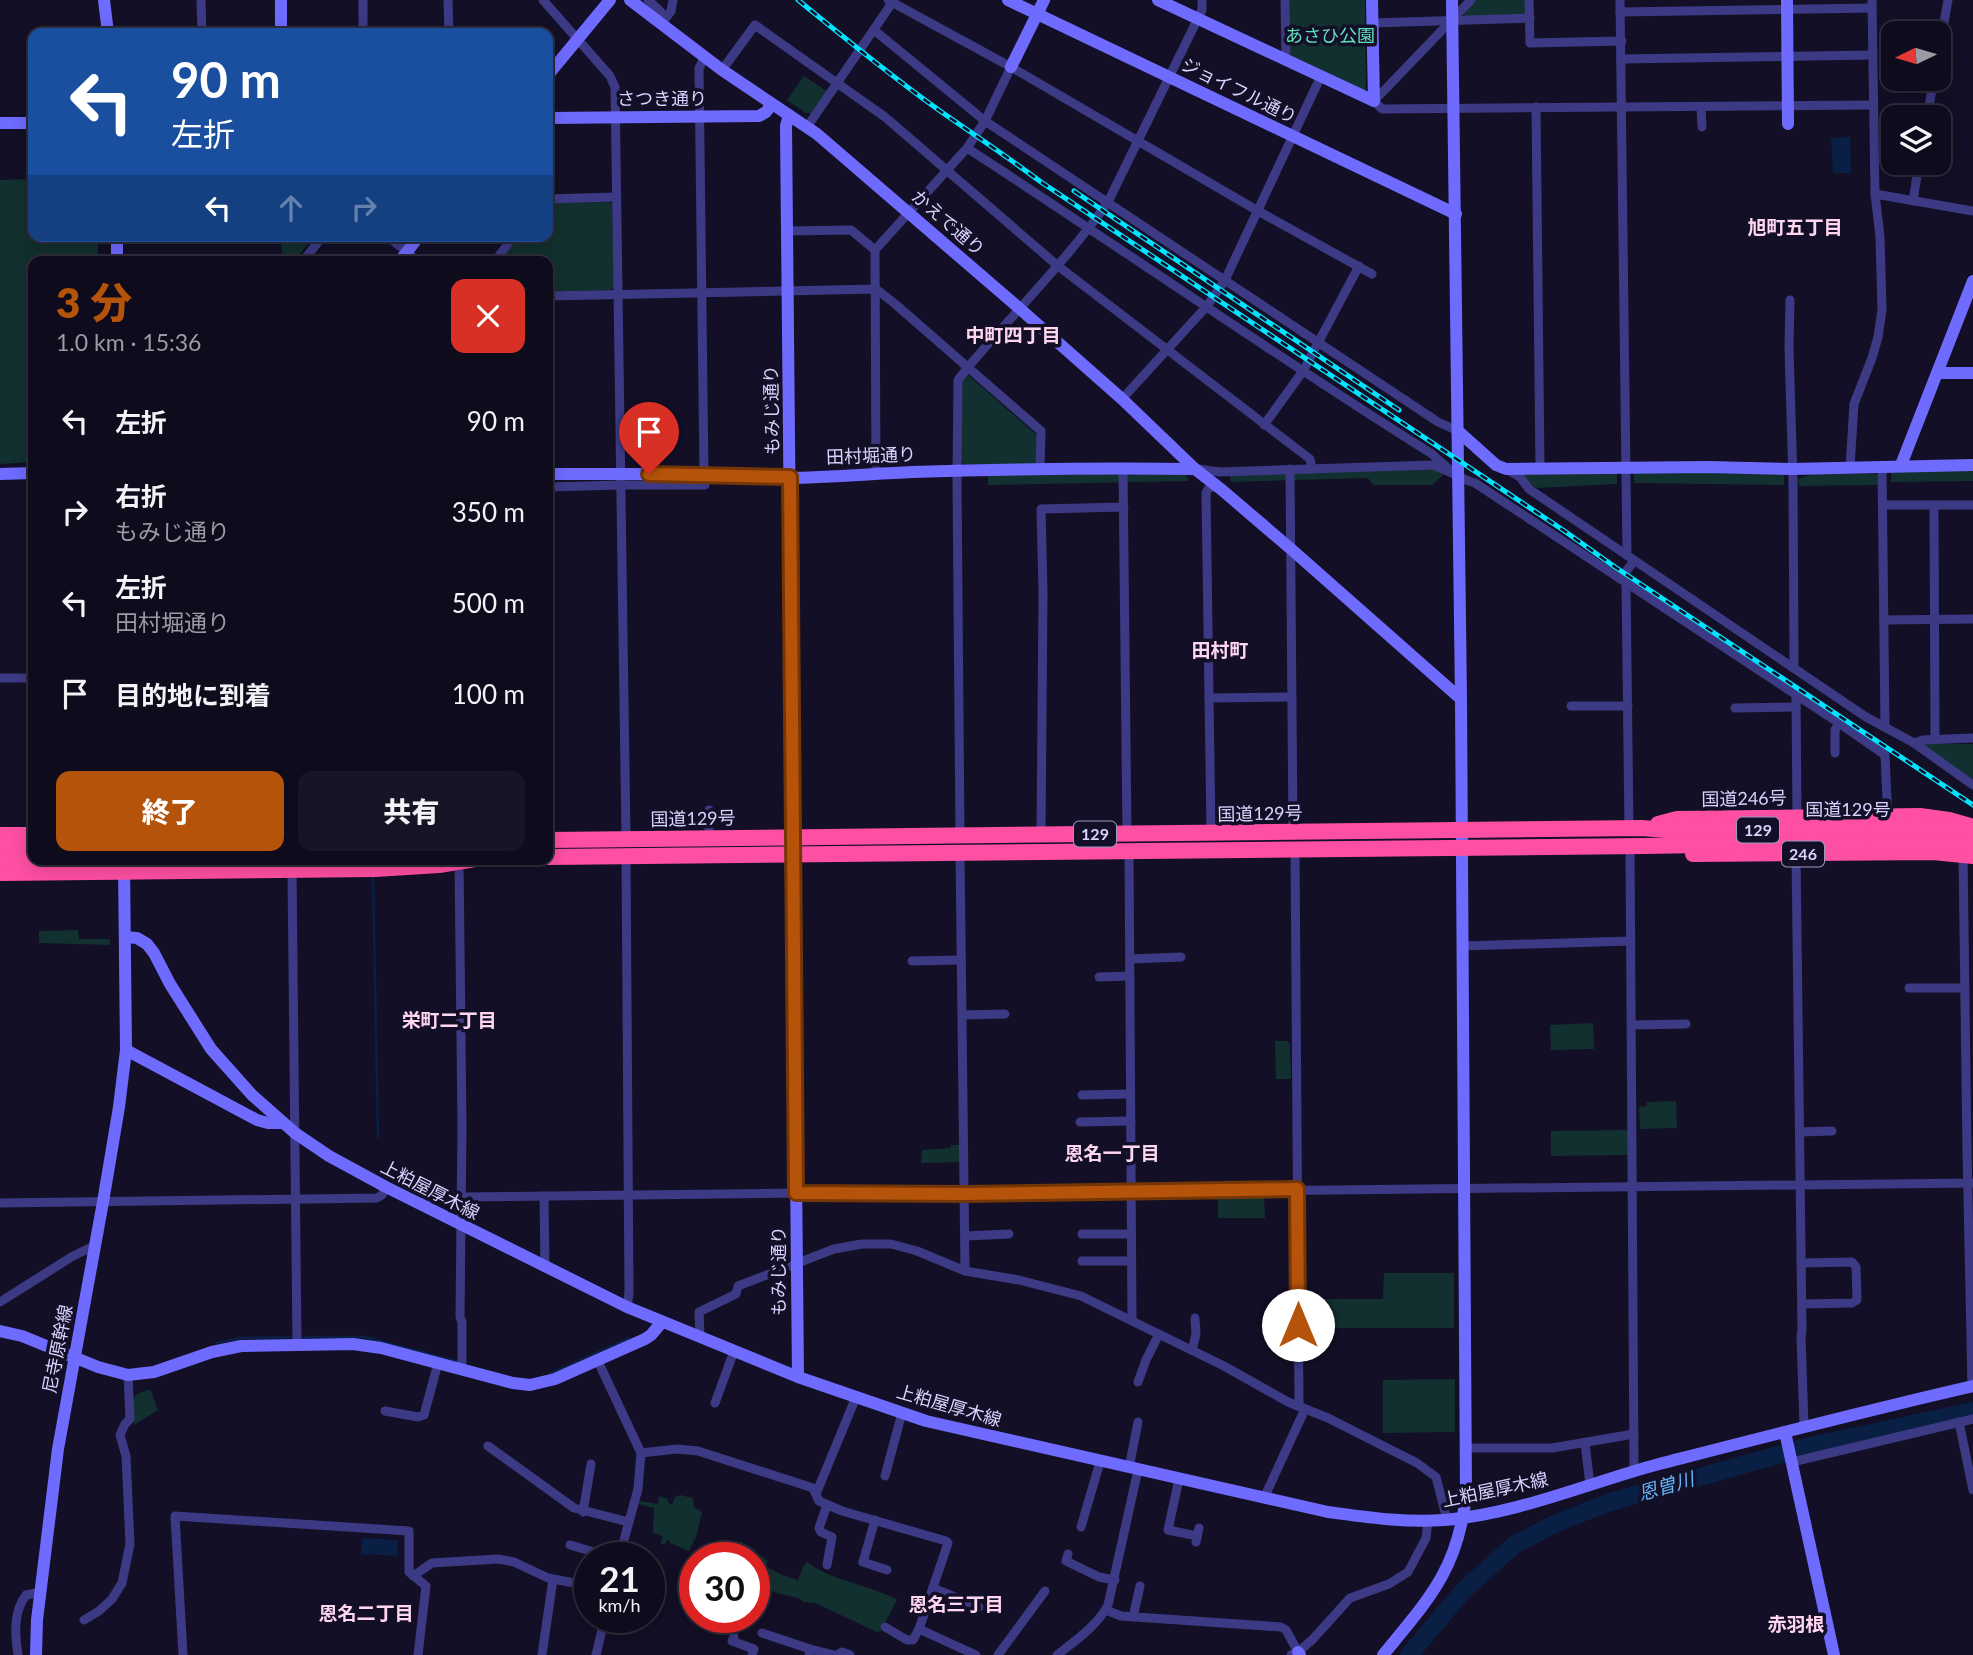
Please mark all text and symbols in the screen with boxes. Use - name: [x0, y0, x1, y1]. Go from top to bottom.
- north arrow: [1881, 21, 1951, 91]
- map controls: [1881, 21, 1951, 175]
- park label: あさひ公園: [1285, 24, 1375, 46]
- text: 90 m: [171, 50, 281, 108]
- street label: ジョイフル通り: [1178, 53, 1301, 128]
- icon: left: [56, 56, 147, 147]
- street label: さつき通り: [617, 87, 707, 109]
- button: layers: [1881, 105, 1951, 175]
- text: 左折: [171, 114, 235, 153]
- street label: かえで通り: [908, 185, 990, 260]
- icon: left: [199, 189, 237, 227]
- icon: ahead: [272, 189, 310, 227]
- icon: right: [345, 189, 383, 227]
- district label: 旭町五丁目: [1747, 215, 1843, 238]
- text: 3 分: [56, 277, 132, 327]
- button: close: [451, 279, 525, 353]
- district label: 中町四丁目: [965, 323, 1061, 346]
- text: 1.0 km · 15:36: [56, 328, 201, 356]
- street label: もみじ通り: [759, 365, 783, 455]
- icon: left: [56, 402, 94, 440]
- pin: [619, 402, 679, 474]
- text: 90 m: [467, 405, 525, 437]
- text: 左折: [115, 406, 167, 438]
- icon: arrive: [630, 413, 668, 451]
- street label: 田村堀通り: [826, 442, 916, 468]
- text: 右折: [115, 480, 167, 512]
- icon: right: [56, 493, 94, 531]
- text: 350 m: [452, 496, 525, 528]
- text: もみじ通り: [115, 517, 230, 545]
- text: 左折: [115, 571, 167, 603]
- icon: left: [56, 584, 94, 622]
- text: 500 m: [452, 587, 525, 619]
- text: 田村堀通り: [115, 608, 230, 636]
- district label: 田村町: [1191, 638, 1249, 661]
- icon: arrive: [56, 675, 94, 713]
- text: 100 m: [452, 678, 525, 710]
- text: 目的地に到着: [115, 679, 271, 711]
- button: 終了: [56, 771, 284, 851]
- button: 共有: [298, 771, 525, 851]
- street label: 国道246号: [1701, 786, 1787, 810]
- street label: 国道129号: [1805, 798, 1891, 820]
- street label: 国道129号: [1217, 801, 1303, 825]
- street label: 国道129号: [650, 806, 736, 830]
- road number: 129: [1737, 818, 1779, 842]
- road number: 129: [1074, 821, 1116, 846]
- road number: 246: [1782, 842, 1824, 866]
- district label: 栄町二丁目: [401, 1008, 497, 1031]
- district label: 恩名一丁目: [1064, 1141, 1160, 1164]
- street label: 上粕屋厚木線: [377, 1155, 484, 1223]
- street label: もみじ通り: [767, 1226, 789, 1316]
- position arrow: [1261, 1288, 1335, 1362]
- street label: 尼寺原幹線: [38, 1303, 76, 1395]
- street label: 上粕屋厚木線: [894, 1380, 1004, 1430]
- water label: 恩曽川: [1635, 1466, 1698, 1504]
- street label: 上粕屋厚木線: [1440, 1467, 1550, 1511]
- speed limit sign: 30: [679, 1542, 770, 1633]
- text: 21: [599, 1557, 640, 1599]
- district label: 恩名三丁目: [908, 1592, 1004, 1615]
- text: km/h: [598, 1594, 641, 1616]
- district label: 恩名二丁目: [318, 1601, 414, 1624]
- district label: 赤羽根: [1767, 1612, 1825, 1635]

